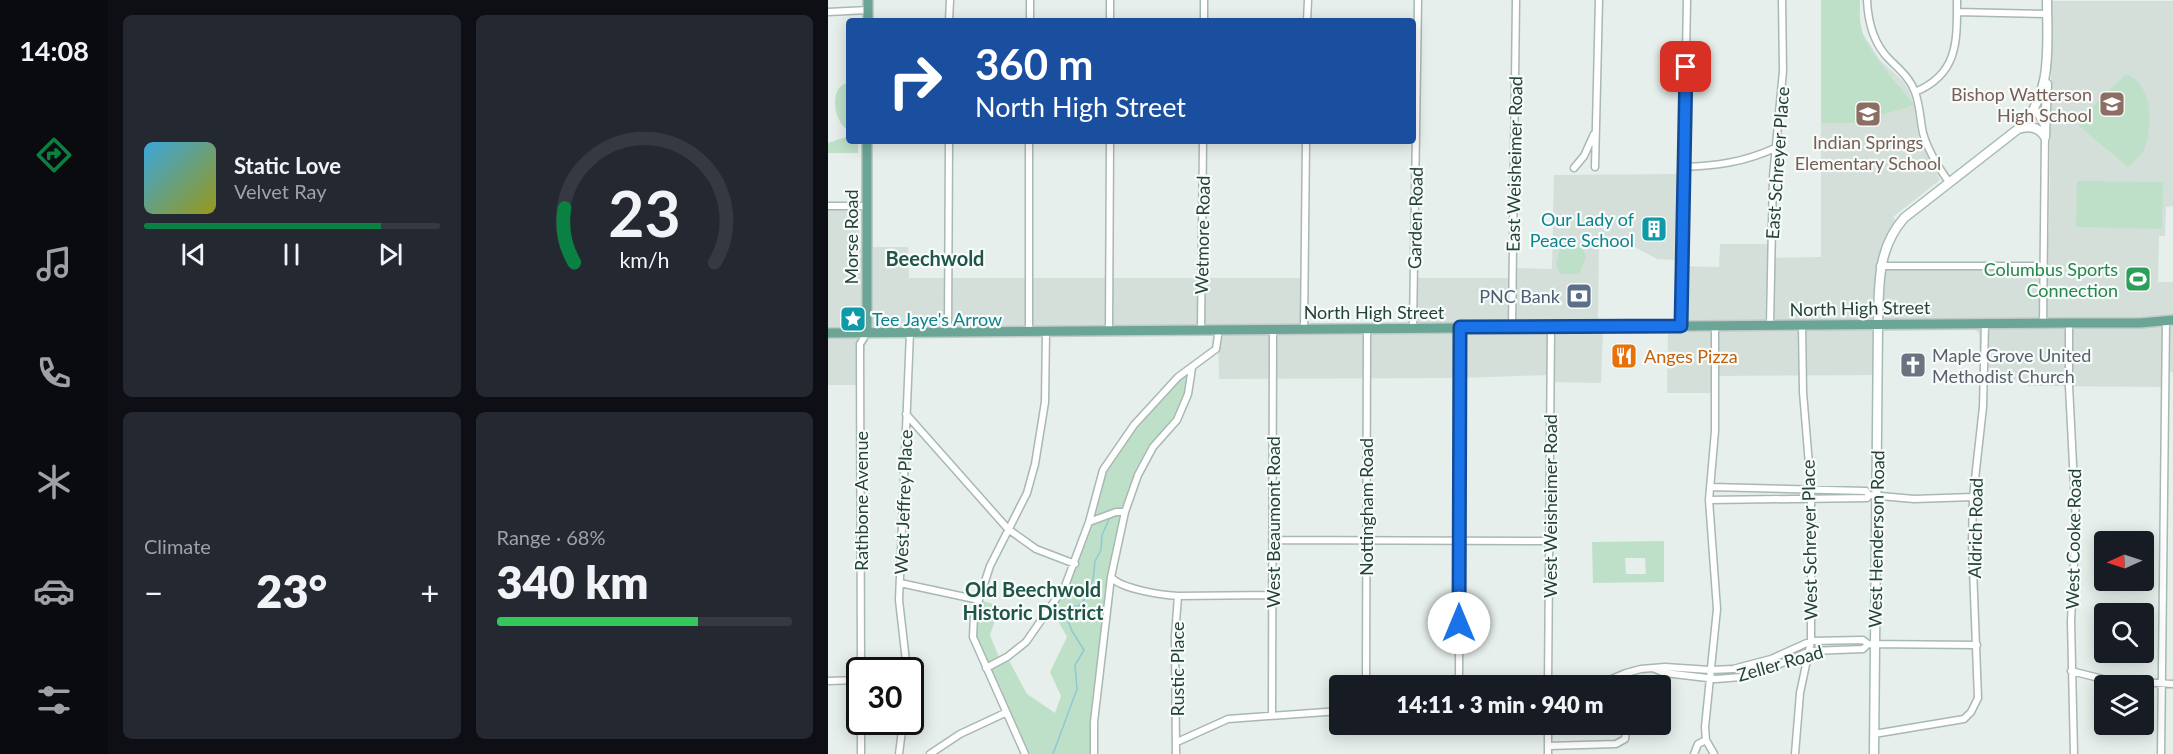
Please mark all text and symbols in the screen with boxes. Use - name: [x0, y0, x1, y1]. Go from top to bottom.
- text: 14:08: [19, 34, 89, 67]
- text: 360 m: [975, 39, 1093, 89]
- pin: [1660, 41, 1711, 92]
- icon: right: [876, 42, 954, 120]
- icon: arrive: [1669, 50, 1702, 83]
- street label: East Weisheimer Road: [1501, 76, 1527, 252]
- place label: Bishop Watterson High School: [1951, 83, 2092, 126]
- street label: East Schreyer Place: [1761, 86, 1793, 240]
- school or university icon: Bishop Watterson High School: [2097, 89, 2127, 119]
- text: North High Street: [975, 90, 1186, 123]
- school or university icon: Indian Springs Elementary School: [1853, 99, 1883, 129]
- place label: Indian Springs Elementary School: [1795, 131, 1941, 174]
- icon: directions: [33, 134, 75, 176]
- text: Static Love: [234, 152, 341, 179]
- street label: Garden Road: [1403, 167, 1427, 269]
- text: 23: [608, 175, 680, 250]
- street label: Wetmore Road: [1190, 175, 1214, 295]
- text: Velvet Ray: [234, 179, 327, 203]
- street label: Morse Road: [840, 190, 862, 284]
- place label: Our Lady of Peace School: [1530, 208, 1635, 251]
- building icon: Our Lady of Peace School: [1639, 214, 1669, 244]
- icon: previous: [177, 238, 210, 271]
- icon: pause: [275, 238, 308, 271]
- icon: next: [374, 238, 407, 271]
- icon: music: [33, 243, 75, 285]
- district label: Beechwold: [886, 246, 984, 270]
- text: km/h: [619, 248, 669, 274]
- place label: Columbus Sports Connection: [1984, 258, 2118, 301]
- sports icon: Columbus Sports Connection: [2123, 264, 2153, 294]
- bank icon: PNC Bank: [1564, 281, 1594, 311]
- place label: PNC Bank: [1479, 285, 1561, 307]
- street label: North High Street: [1789, 296, 1931, 320]
- street label: North High Street: [1304, 301, 1445, 323]
- place icon: Tee Jaye's Arrow: [838, 304, 868, 334]
- place label: Tee Jaye's Arrow: [872, 308, 1002, 330]
- restaurant icon: Anges Pizza: [1609, 341, 1639, 371]
- place label: Maple Grove United Methodist Church: [1932, 344, 2091, 387]
- place label: Anges Pizza: [1644, 345, 1738, 367]
- church icon: Maple Grove United Methodist Church: [1898, 350, 1928, 380]
- icon: phone: [33, 352, 75, 394]
- street label: West Weisheimer Road: [1539, 414, 1561, 598]
- street label: West Jeffrey Place: [889, 429, 917, 575]
- street label: Rathbone Avenue: [850, 431, 872, 571]
- street label: West Beaumont Road: [1262, 436, 1284, 608]
- street label: Nottingham Road: [1355, 438, 1377, 576]
- street label: West Henderson Road: [1863, 450, 1889, 628]
- street label: West Schreyer Place: [1797, 459, 1821, 621]
- icon: climate: [33, 461, 75, 503]
- street label: West Cooke Road: [2061, 468, 2085, 610]
- street label: Aldrich Road: [1963, 478, 1987, 578]
- text: Range · 68%: [497, 525, 605, 549]
- north arrow: [2094, 531, 2154, 591]
- map controls: [2094, 531, 2154, 735]
- text: Climate: [144, 534, 211, 558]
- text: 340 km: [497, 555, 649, 609]
- text: 23°: [256, 564, 327, 618]
- icon: car: [33, 570, 75, 612]
- text: −: [144, 572, 163, 612]
- text: +: [420, 572, 439, 612]
- district label: Old Beechwold Historic District: [963, 577, 1104, 624]
- position arrow: [1427, 591, 1491, 655]
- button: search: [2094, 603, 2154, 663]
- street label: Rustic Place: [1166, 622, 1188, 716]
- street label: Zeller Road: [1734, 640, 1826, 686]
- speed limit sign: 30: [846, 657, 924, 735]
- button: layers: [2094, 675, 2154, 735]
- icon: filters: [33, 679, 75, 721]
- text: 14:11 · 3 min · 940 m: [1397, 691, 1603, 718]

